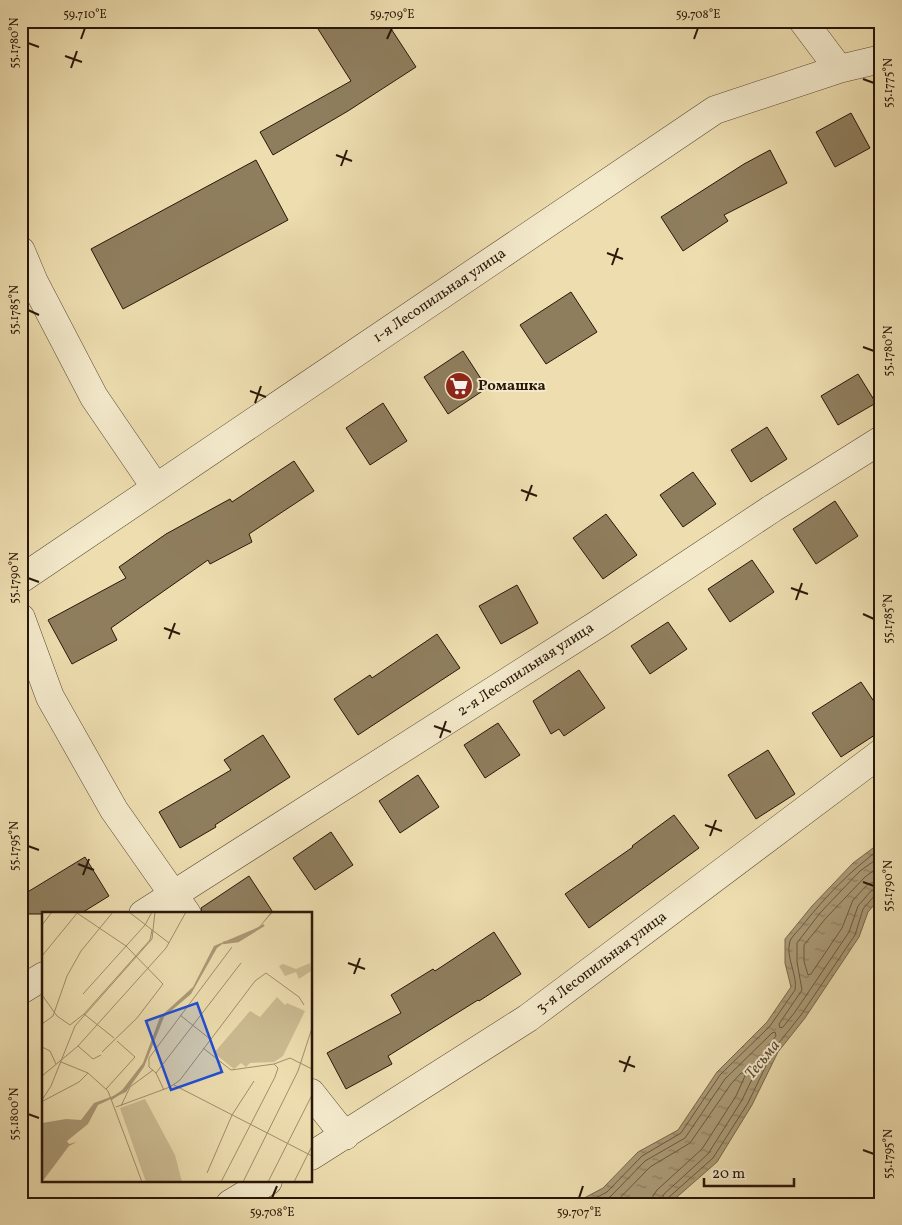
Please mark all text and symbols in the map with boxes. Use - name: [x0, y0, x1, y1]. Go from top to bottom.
- text: 59.710°E: [63, 7, 107, 23]
- text: 59.709°E: [370, 7, 414, 23]
- text: 59.708°E: [676, 7, 720, 23]
- text: 55.1780°N: [7, 17, 23, 68]
- text: 55.1775°N: [881, 58, 897, 108]
- street label: 1-я Лесопильная улица: [369, 244, 511, 348]
- text: 55.1785°N: [7, 285, 23, 335]
- text: 55.1780°N: [881, 325, 897, 376]
- supermarket icon: Ромашка: [444, 371, 474, 401]
- place label: Ромашка: [478, 376, 546, 397]
- text: 55.1790°N: [7, 552, 23, 604]
- text: 55.1785°N: [881, 594, 897, 644]
- street label: 2-я Лесопильная улица: [454, 618, 598, 722]
- text: 55.1795°N: [7, 821, 23, 871]
- text: 55.1790°N: [881, 860, 897, 912]
- street label: 3-я Лесопильная улица: [532, 907, 672, 1019]
- inset map: [42, 912, 312, 1182]
- water label: Тесьма: [740, 1035, 786, 1084]
- text: 55.1800°N: [7, 1087, 23, 1140]
- text: 55.1795°N: [881, 1129, 897, 1179]
- scale bar: [704, 1155, 794, 1187]
- text: 20 m: [712, 1164, 745, 1185]
- text: 59.708°E: [250, 1205, 294, 1221]
- text: 59.707°E: [557, 1205, 601, 1221]

